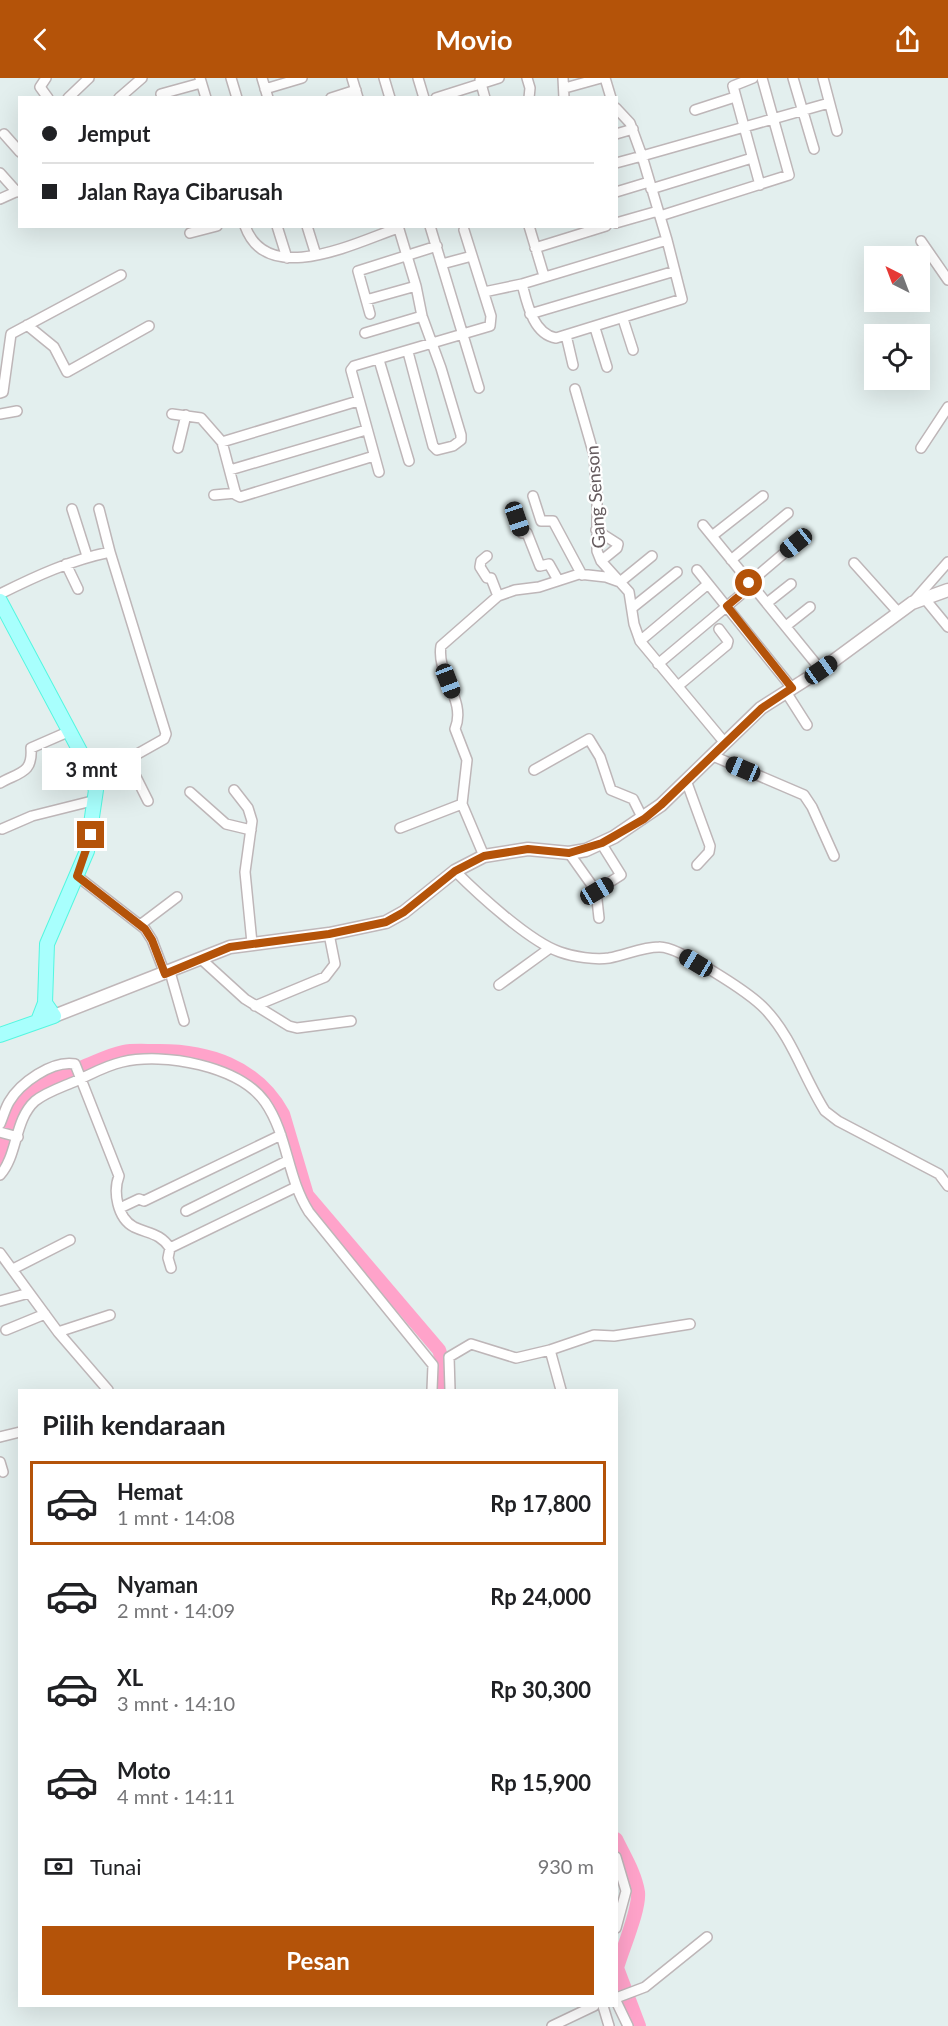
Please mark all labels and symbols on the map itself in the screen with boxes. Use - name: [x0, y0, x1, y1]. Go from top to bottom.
- north arrow: [864, 246, 930, 312]
- street label: Gang Senson: [580, 445, 610, 549]
- car: [503, 499, 531, 539]
- car: [776, 525, 816, 561]
- route start: [735, 569, 762, 596]
- car: [801, 652, 841, 688]
- car: [433, 661, 463, 701]
- callout: 3 mnt: [42, 748, 140, 790]
- car: [723, 754, 763, 784]
- route end: [77, 821, 104, 848]
- car: [577, 874, 617, 908]
- car: [676, 946, 716, 980]

